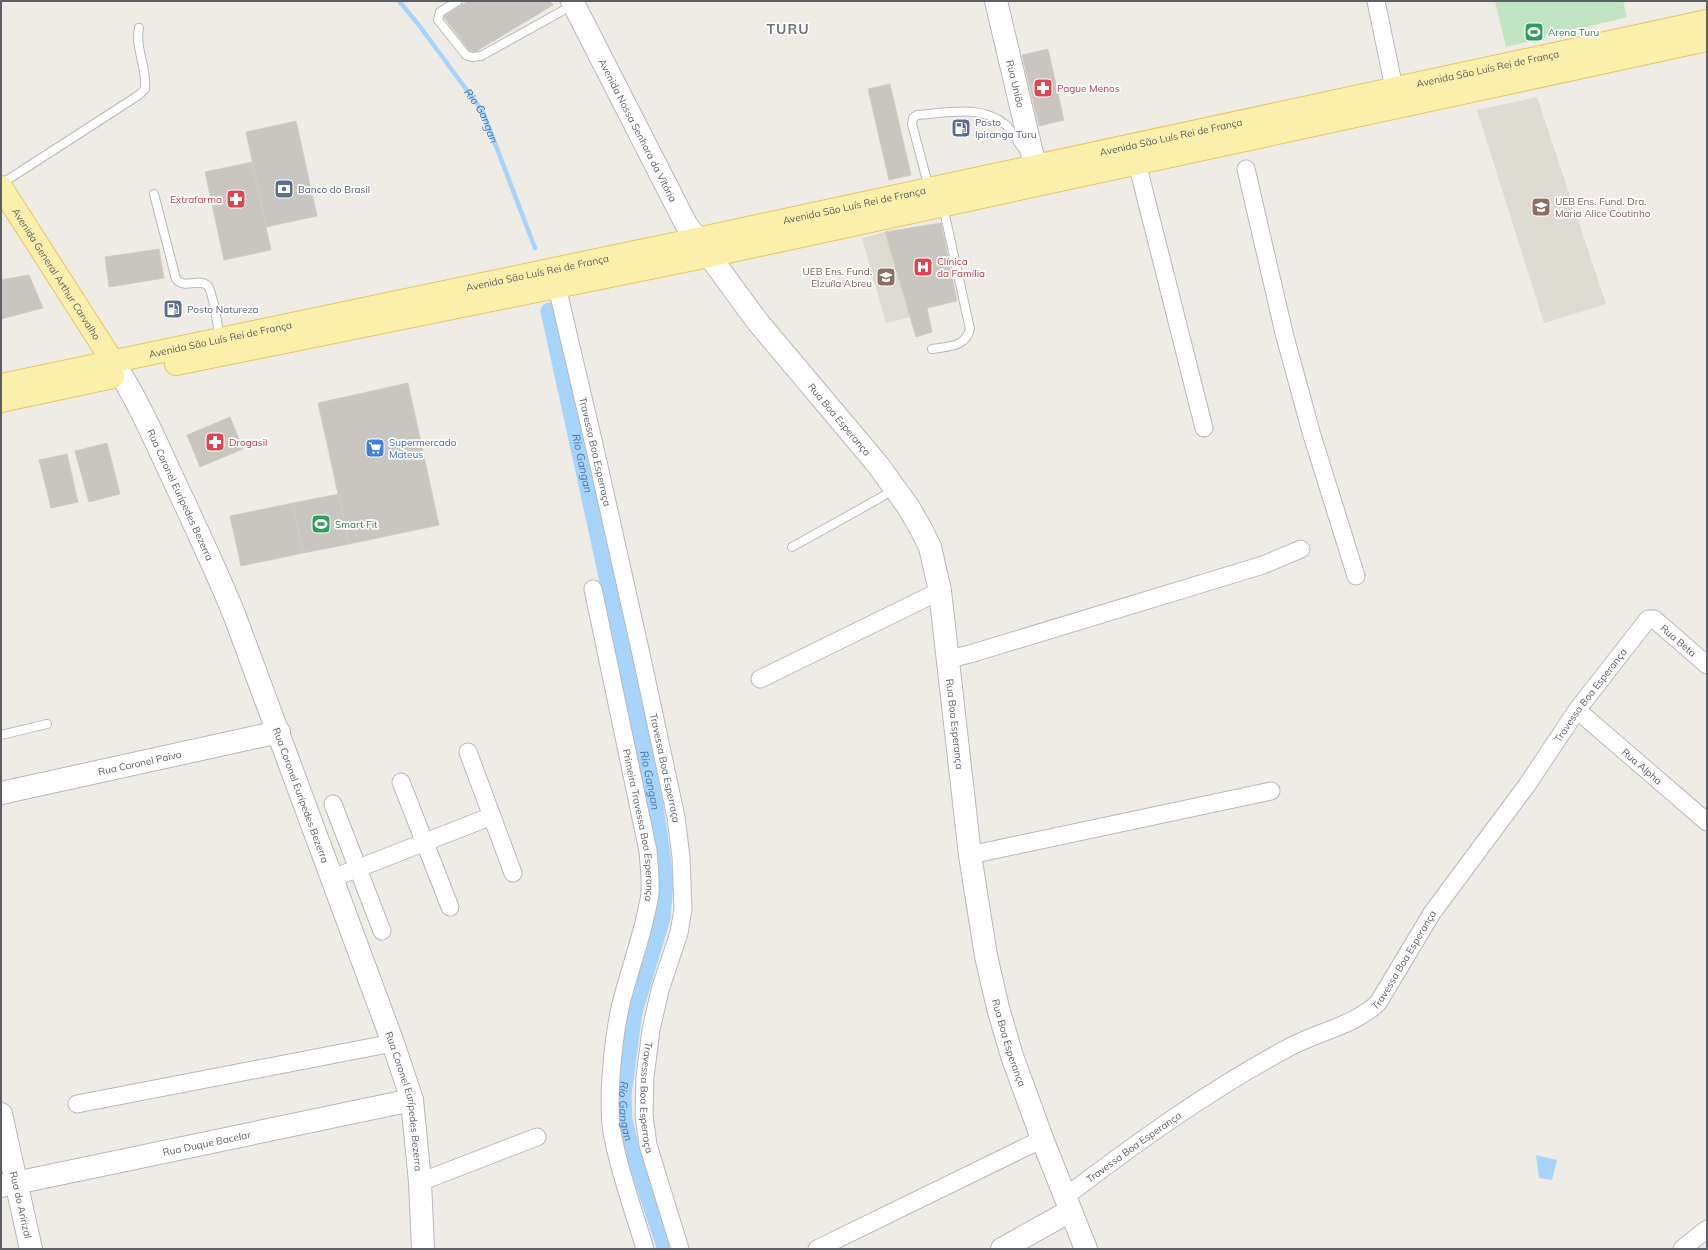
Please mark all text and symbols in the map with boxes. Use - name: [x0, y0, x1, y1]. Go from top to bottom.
- district label: TURU: [766, 20, 810, 38]
- sports icon: Arena Turu: [1523, 21, 1545, 43]
- place label: Arena Turu: [1548, 26, 1599, 39]
- street label: Avenida São Luís Rei de França: [1415, 47, 1560, 90]
- street label: Avenida Nossa Senhora da Vitória: [596, 56, 680, 204]
- street label: Rua União: [1004, 59, 1028, 109]
- pharmacy icon: Pague Menos: [1032, 77, 1054, 99]
- place label: Pague Menos: [1057, 82, 1120, 95]
- water label: Rio Gangan: [461, 86, 501, 145]
- street label: Avenida São Luís Rei de França: [1098, 115, 1244, 158]
- place label: Posto Ipiranga Turu: [975, 116, 1037, 141]
- fuel station icon: Posto Ipiranga Turu: [950, 117, 972, 139]
- bank icon: Banco do Brasil: [273, 178, 295, 200]
- place label: Banco do Brasil: [298, 183, 370, 196]
- street label: Avenida São Luís Rei de França: [782, 183, 927, 227]
- pharmacy icon: Extrafarma: [225, 188, 247, 210]
- place label: Extrafarma: [170, 193, 222, 206]
- place label: UEB Ens. Fund. Dra. Maria Alice Coutinho: [1555, 195, 1651, 220]
- school or university icon: UEB Ens. Fund. Dra. Maria Alice Coutinho: [1530, 196, 1552, 218]
- street label: Avenida General Arthur Carvalho: [10, 205, 104, 342]
- street label: Avenida São Luís Rei de França: [465, 251, 610, 294]
- place label: Clínica da Família: [937, 255, 985, 280]
- hospital icon: Clínica da Família: [912, 256, 934, 278]
- place label: UEB Ens. Fund. Elzuíla Abreu: [802, 265, 872, 290]
- school or university icon: UEB Ens. Fund. Elzuíla Abreu: [875, 266, 897, 288]
- fuel station icon: Posto Natureza: [162, 298, 184, 320]
- place label: Posto Natureza: [187, 303, 259, 316]
- street label: Avenida São Luís Rei de França: [148, 318, 293, 360]
- street label: Rua Boa Esperança: [805, 380, 874, 458]
- street label: Travessa Boa Esperraça: [577, 396, 614, 507]
- street label: Rua Coronel Eurípedes Bezerra: [144, 427, 217, 562]
- pharmacy icon: Drogasil: [204, 431, 226, 453]
- water label: Rio Gangan: [569, 432, 596, 494]
- place label: Drogasil: [229, 436, 268, 449]
- place label: Supermercado Mateus: [389, 436, 457, 461]
- supermarket icon: Supermercado Mateus: [364, 437, 386, 459]
- sports icon: Smart Fit: [310, 513, 332, 535]
- place label: Smart Fit: [335, 518, 378, 531]
- street label: Rua Beta: [1658, 621, 1699, 659]
- street label: Travessa Boa Esperança: [1551, 645, 1629, 744]
- street label: Rua Boa Esperança: [944, 678, 967, 770]
- street label: Travessa Boa Esperraça: [647, 712, 683, 823]
- street label: Rua Coronel Eurípedes Bezerra: [270, 726, 332, 865]
- street label: Rua Alpha: [1619, 745, 1665, 787]
- street label: Rua Coronel Paiva: [97, 747, 183, 778]
- street label: Primeira Travessa Boa Esperança: [620, 748, 657, 903]
- water label: Rio Gangan: [637, 749, 662, 811]
- street label: Travessa Boa Esperança: [1369, 908, 1439, 1012]
- street label: Rua Boa Esperança: [990, 998, 1029, 1088]
- street label: Rua Coronel Eurípedes Bezerra: [383, 1029, 425, 1172]
- street label: Travessa Boa Esperraça: [637, 1041, 657, 1155]
- water label: Rio Gangan: [616, 1080, 636, 1143]
- street label: Travessa Boa Esperança: [1084, 1108, 1184, 1185]
- street label: Rua Duque Bacelar: [161, 1127, 252, 1159]
- street label: Rua do Aririzal: [7, 1170, 35, 1240]

